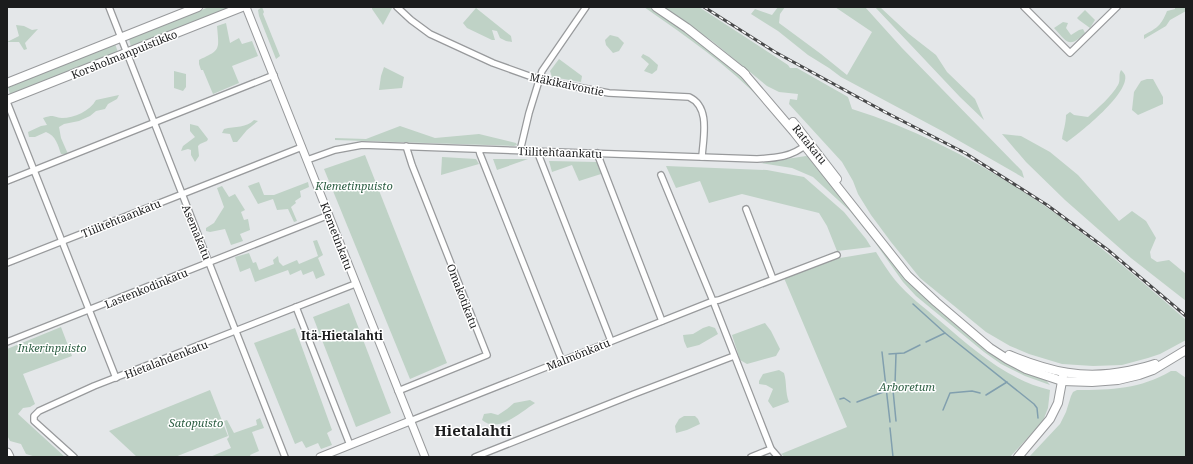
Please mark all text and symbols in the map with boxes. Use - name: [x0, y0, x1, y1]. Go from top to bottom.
- street label: Korsholmanpuistikko: [69, 26, 179, 82]
- street label: Mäkikaivontie: [528, 69, 606, 99]
- street label: Ratakatu: [789, 121, 831, 167]
- street label: Tiilitehtaankatu: [518, 143, 602, 161]
- park label: Klemetinpuisto: [314, 178, 393, 193]
- street label: Tiilitehtaankatu: [79, 195, 163, 241]
- street label: Klemetinkatu: [317, 200, 357, 272]
- street label: Asemakatu: [179, 202, 215, 262]
- street label: Omakotikatu: [444, 261, 482, 331]
- street label: Lastenkodinkatu: [102, 265, 190, 311]
- district label: Itä-Hietalahti: [301, 327, 384, 344]
- street label: Malmönkatu: [544, 334, 612, 374]
- street label: Hietalahdenkatu: [122, 336, 210, 382]
- park label: Inkerinpuisto: [17, 340, 86, 355]
- park label: Arboretum: [878, 379, 935, 394]
- park label: Satopuisto: [169, 415, 223, 430]
- district label: Hietalahti: [435, 420, 512, 440]

